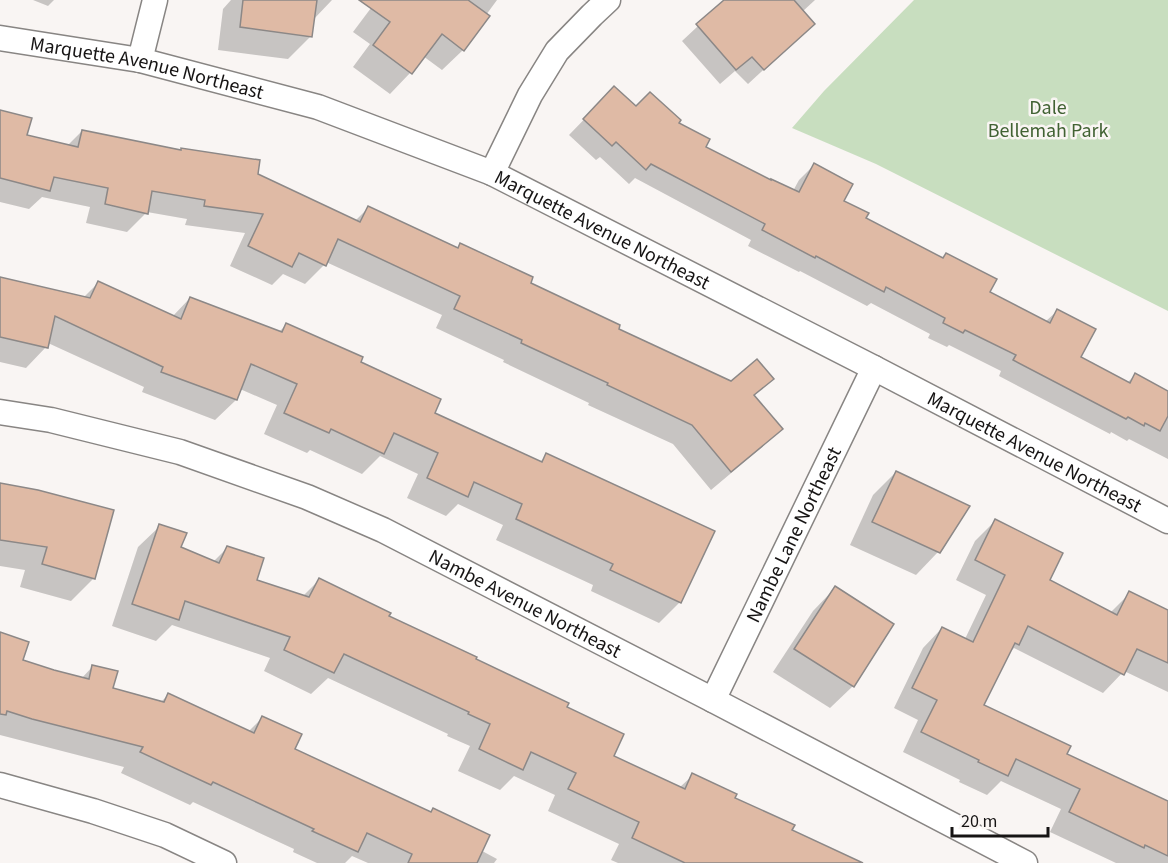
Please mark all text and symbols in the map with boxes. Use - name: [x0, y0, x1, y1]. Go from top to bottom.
- street label: Marquette Avenue Northeast: [28, 30, 267, 107]
- park label: Dale Bellemah Park: [988, 94, 1108, 145]
- street label: Marquette Avenue Northeast: [489, 164, 715, 297]
- street label: Marquette Avenue Northeast: [922, 385, 1147, 520]
- street label: Nambe Lane Northeast: [740, 442, 849, 627]
- street label: Nambe Avenue Northeast: [423, 543, 626, 665]
- scale bar: [952, 800, 1048, 838]
- text: 20 m: [961, 809, 997, 834]

